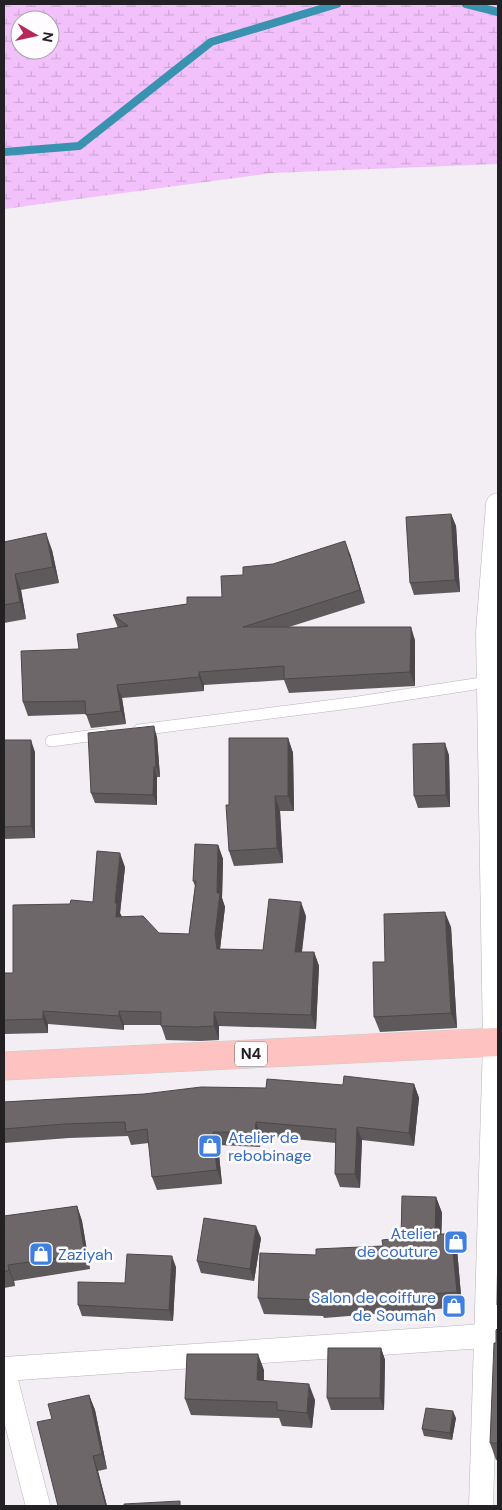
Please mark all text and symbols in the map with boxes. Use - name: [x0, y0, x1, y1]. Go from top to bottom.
- north arrow: [10, 10, 60, 60]
- text: N: [38, 31, 58, 43]
- road number: N4: [235, 1042, 267, 1066]
- place label: Atelier de rebobinage: [228, 1127, 312, 1166]
- shop icon: Atelier de rebobinage: [197, 1133, 223, 1159]
- place label: Atelier de couture: [357, 1223, 438, 1262]
- shop icon: Atelier de couture: [443, 1229, 469, 1255]
- shop icon: Zaziyah: [28, 1241, 54, 1267]
- place label: Zaziyah: [58, 1244, 113, 1265]
- place label: Salon de coiffure de Soumah: [311, 1287, 436, 1326]
- shop icon: Salon de coiffure de Soumah: [441, 1293, 467, 1319]

